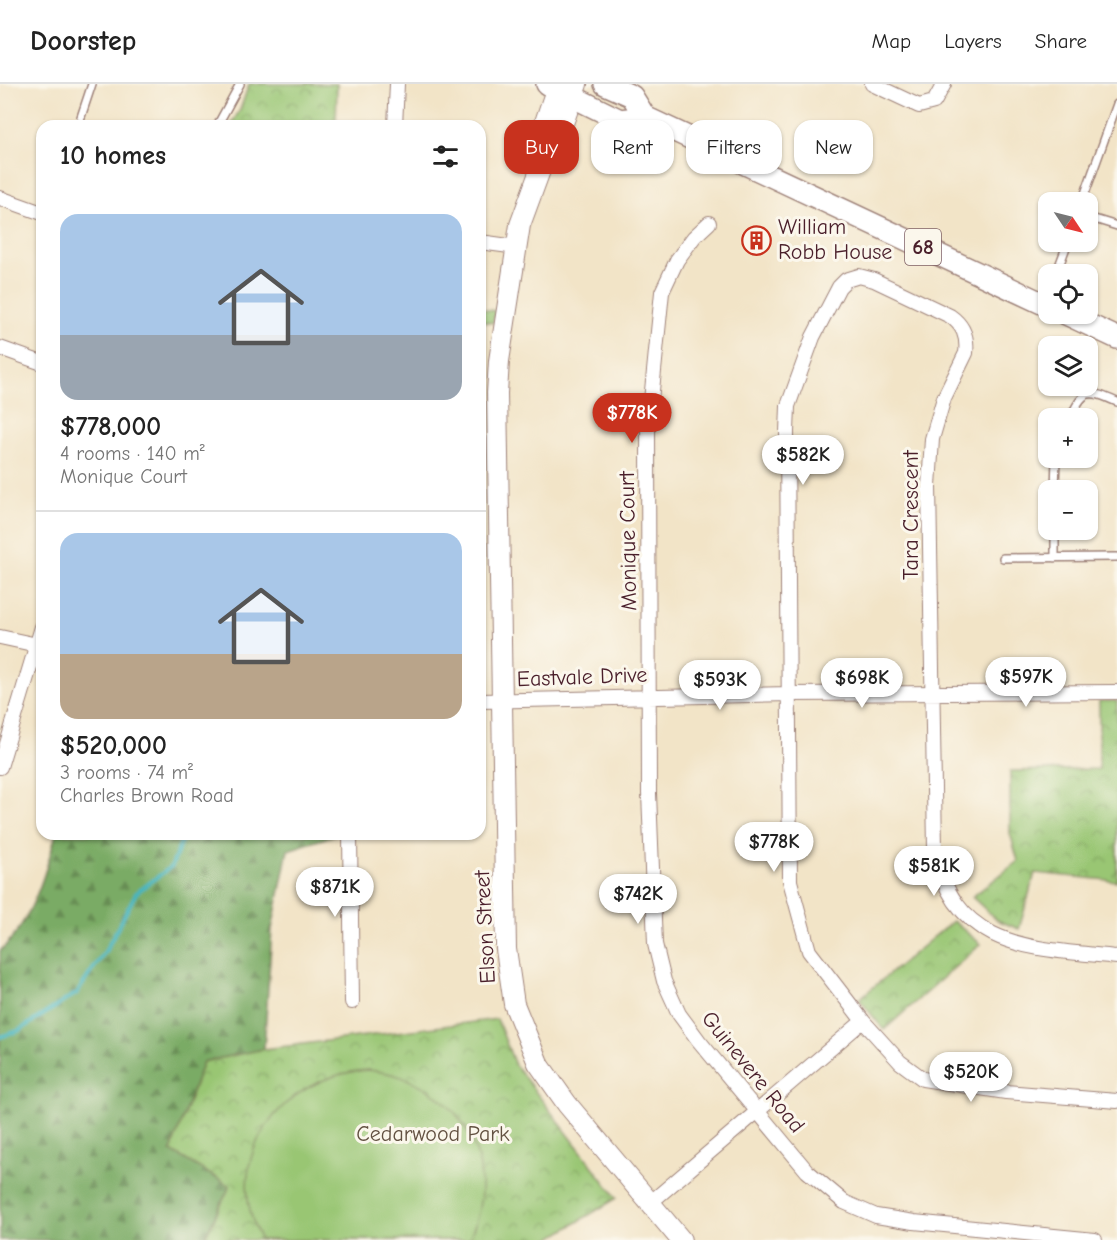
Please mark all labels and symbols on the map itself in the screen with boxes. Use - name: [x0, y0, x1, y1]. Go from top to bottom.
- north arrow: [1038, 192, 1098, 252]
- place label: William Robb House: [778, 214, 892, 265]
- building icon: William Robb House: [741, 224, 773, 256]
- road number: 68: [905, 229, 941, 265]
- pin: $778K: [590, 393, 674, 444]
- pin: $582K: [761, 435, 845, 486]
- street label: Tara Crescent: [898, 449, 924, 580]
- street label: Monique Court: [614, 470, 642, 611]
- pin: $597K: [984, 657, 1068, 708]
- pin: $698K: [820, 658, 904, 709]
- pin: $593K: [678, 660, 762, 711]
- street label: Eastvale Drive: [516, 662, 648, 692]
- pin: $778K: [732, 822, 816, 873]
- pin: $581K: [892, 846, 976, 897]
- pin: $871K: [293, 867, 377, 918]
- street label: Elson Street: [469, 869, 501, 984]
- pin: $742K: [596, 874, 680, 925]
- street label: Guinevere Road: [696, 1006, 810, 1138]
- pin: $520K: [929, 1052, 1013, 1103]
- park label: Cedarwood Park: [356, 1121, 510, 1147]

